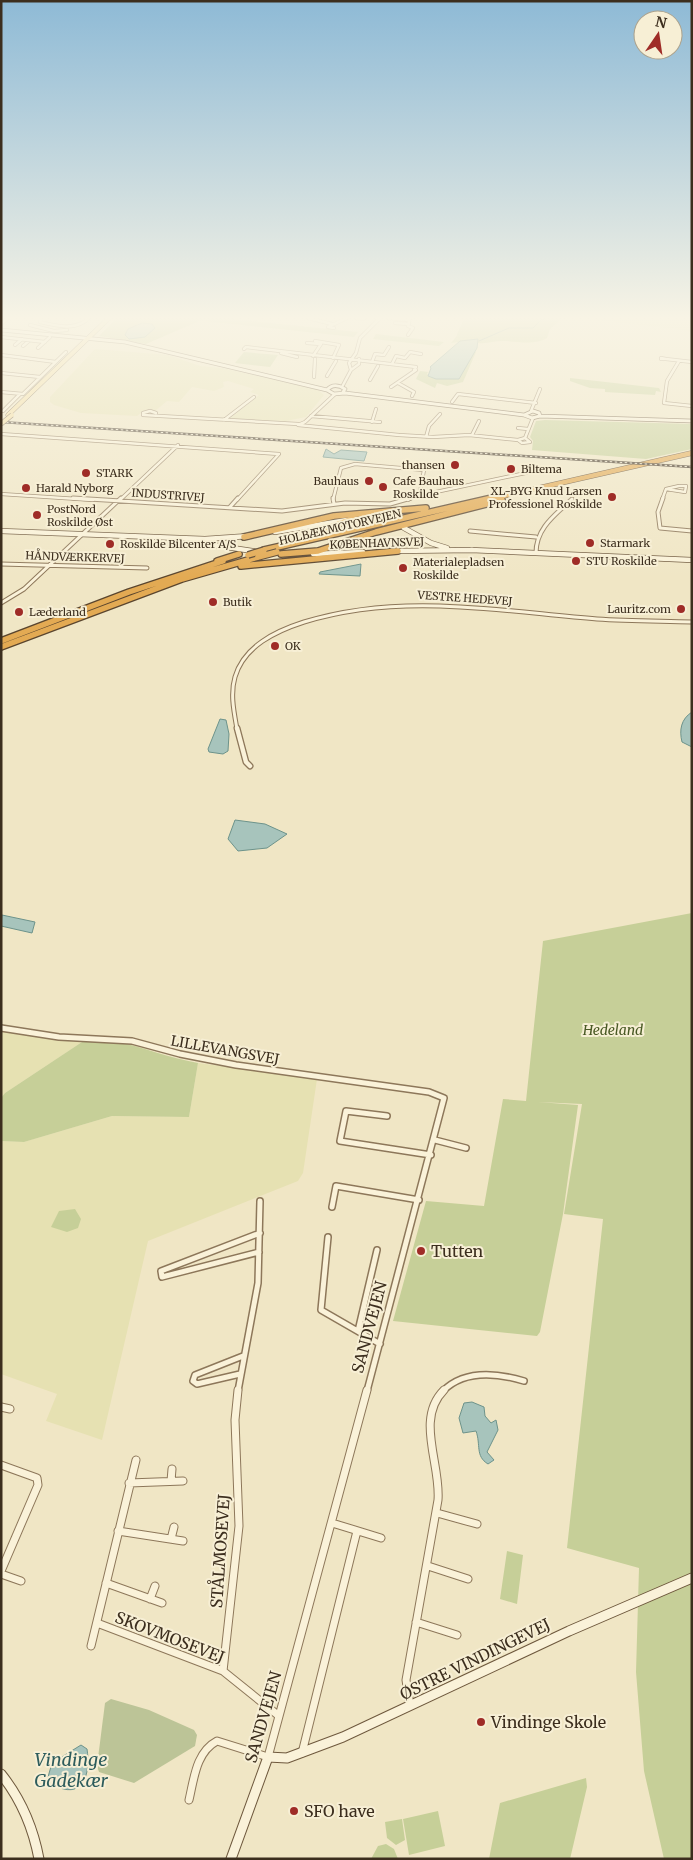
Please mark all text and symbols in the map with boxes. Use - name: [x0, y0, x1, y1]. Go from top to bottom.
- north arrow: [633, 10, 683, 60]
- text: N: [654, 12, 668, 32]
- place label: thansen: [402, 458, 446, 472]
- marker: thansen: [449, 459, 461, 471]
- place label: Biltema: [521, 462, 562, 476]
- marker: Biltema: [505, 463, 517, 475]
- place label: STARK: [96, 466, 133, 480]
- marker: STARK: [80, 467, 92, 479]
- place label: Bauhaus: [314, 474, 359, 488]
- place label: Cafe Bauhaus Roskilde: [393, 474, 464, 501]
- marker: Bauhaus: [363, 475, 375, 487]
- place label: Harald Nyborg: [36, 481, 114, 495]
- marker: Cafe Bauhaus Roskilde: [377, 481, 389, 493]
- marker: Harald Nyborg: [20, 482, 32, 494]
- place label: XL-BYG Knud Larsen Professionel Roskilde: [489, 484, 603, 511]
- street label: INDUSTRIVEJ: [131, 485, 205, 505]
- marker: XL-BYG Knud Larsen Professionel Roskilde: [606, 491, 618, 503]
- place label: PostNord Roskilde Øst: [47, 502, 114, 529]
- street label: HOLBÆKMOTORVEJEN: [278, 506, 403, 548]
- marker: PostNord Roskilde Øst: [31, 509, 43, 521]
- street label: KØBENHAVNSVEJ: [329, 534, 425, 552]
- place label: Starmark: [600, 536, 650, 550]
- place label: Roskilde Bilcenter A/S: [120, 537, 237, 551]
- marker: Starmark: [584, 537, 596, 549]
- marker: Roskilde Bilcenter A/S: [104, 538, 116, 550]
- street label: HÅNDVÆRKERVEJ: [25, 548, 125, 566]
- place label: STU Roskilde: [586, 554, 657, 568]
- place label: Materialepladsen Roskilde: [413, 555, 505, 582]
- marker: STU Roskilde: [570, 555, 582, 567]
- marker: Materialepladsen Roskilde: [397, 562, 409, 574]
- street label: VESTRE HEDEVEJ: [416, 588, 513, 608]
- place label: Butik: [223, 595, 252, 609]
- marker: Butik: [207, 596, 219, 608]
- place label: Lauritz.com: [607, 602, 671, 616]
- marker: Lauritz.com: [675, 603, 687, 615]
- place label: Læderland: [29, 605, 86, 619]
- marker: Læderland: [13, 606, 25, 618]
- place label: OK: [285, 639, 301, 653]
- marker: OK: [269, 640, 281, 652]
- park label: Hedeland: [582, 1021, 643, 1039]
- street label: LILLEVANGSVEJ: [169, 1032, 281, 1068]
- place label: Tutten: [431, 1241, 484, 1261]
- marker: Tutten: [415, 1245, 427, 1257]
- street label: SANDVEJEN: [347, 1278, 391, 1375]
- street label: STÅLMOSEVEJ: [205, 1493, 234, 1609]
- street label: SKOVMOSEVEJ: [112, 1607, 228, 1667]
- street label: ØSTRE VINDINGEVEJ: [397, 1614, 553, 1704]
- street label: SANDVEJEN: [240, 1668, 286, 1765]
- place label: Vindinge Skole: [490, 1712, 606, 1732]
- marker: Vindinge Skole: [475, 1716, 487, 1728]
- water label: Vindinge Gadekær: [34, 1748, 108, 1792]
- place label: SFO have: [304, 1801, 375, 1821]
- marker: SFO have: [288, 1805, 300, 1817]

